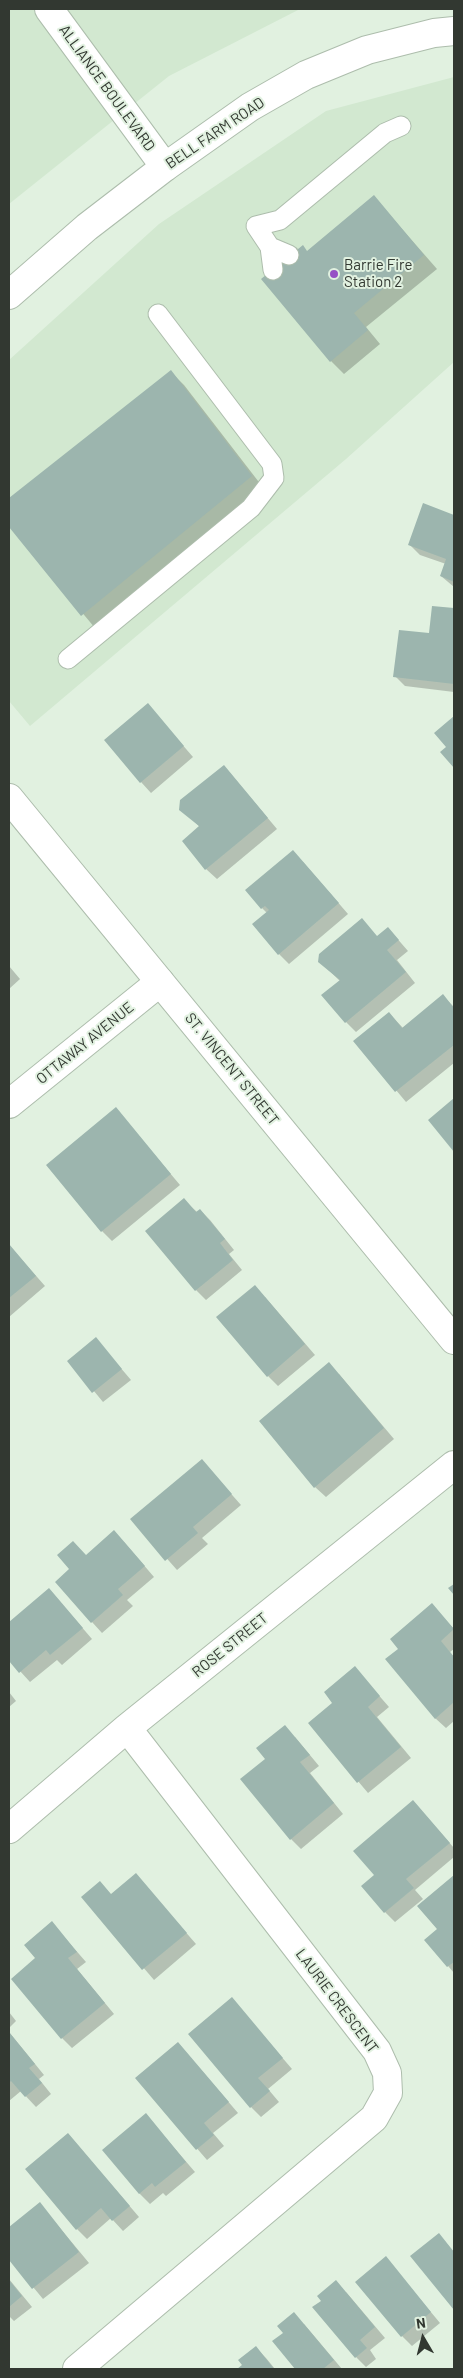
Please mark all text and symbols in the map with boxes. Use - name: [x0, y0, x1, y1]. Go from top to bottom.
- street label: ALLIANCE BOULEVARD: [55, 21, 159, 155]
- street label: BELL FARM ROAD: [162, 93, 268, 173]
- place label: Barrie Fire Station 2: [344, 256, 412, 291]
- marker: Barrie Fire Station 2: [328, 268, 340, 280]
- street label: OTTAWAY AVENUE: [33, 998, 137, 1088]
- street label: ST. VINCENT STREET: [181, 1009, 283, 1129]
- street label: ROSE STREET: [189, 1609, 271, 1681]
- street label: LAURIE CRESCENT: [292, 1945, 382, 2057]
- north arrow: [398, 2313, 448, 2363]
- text: N: [415, 2314, 427, 2332]

